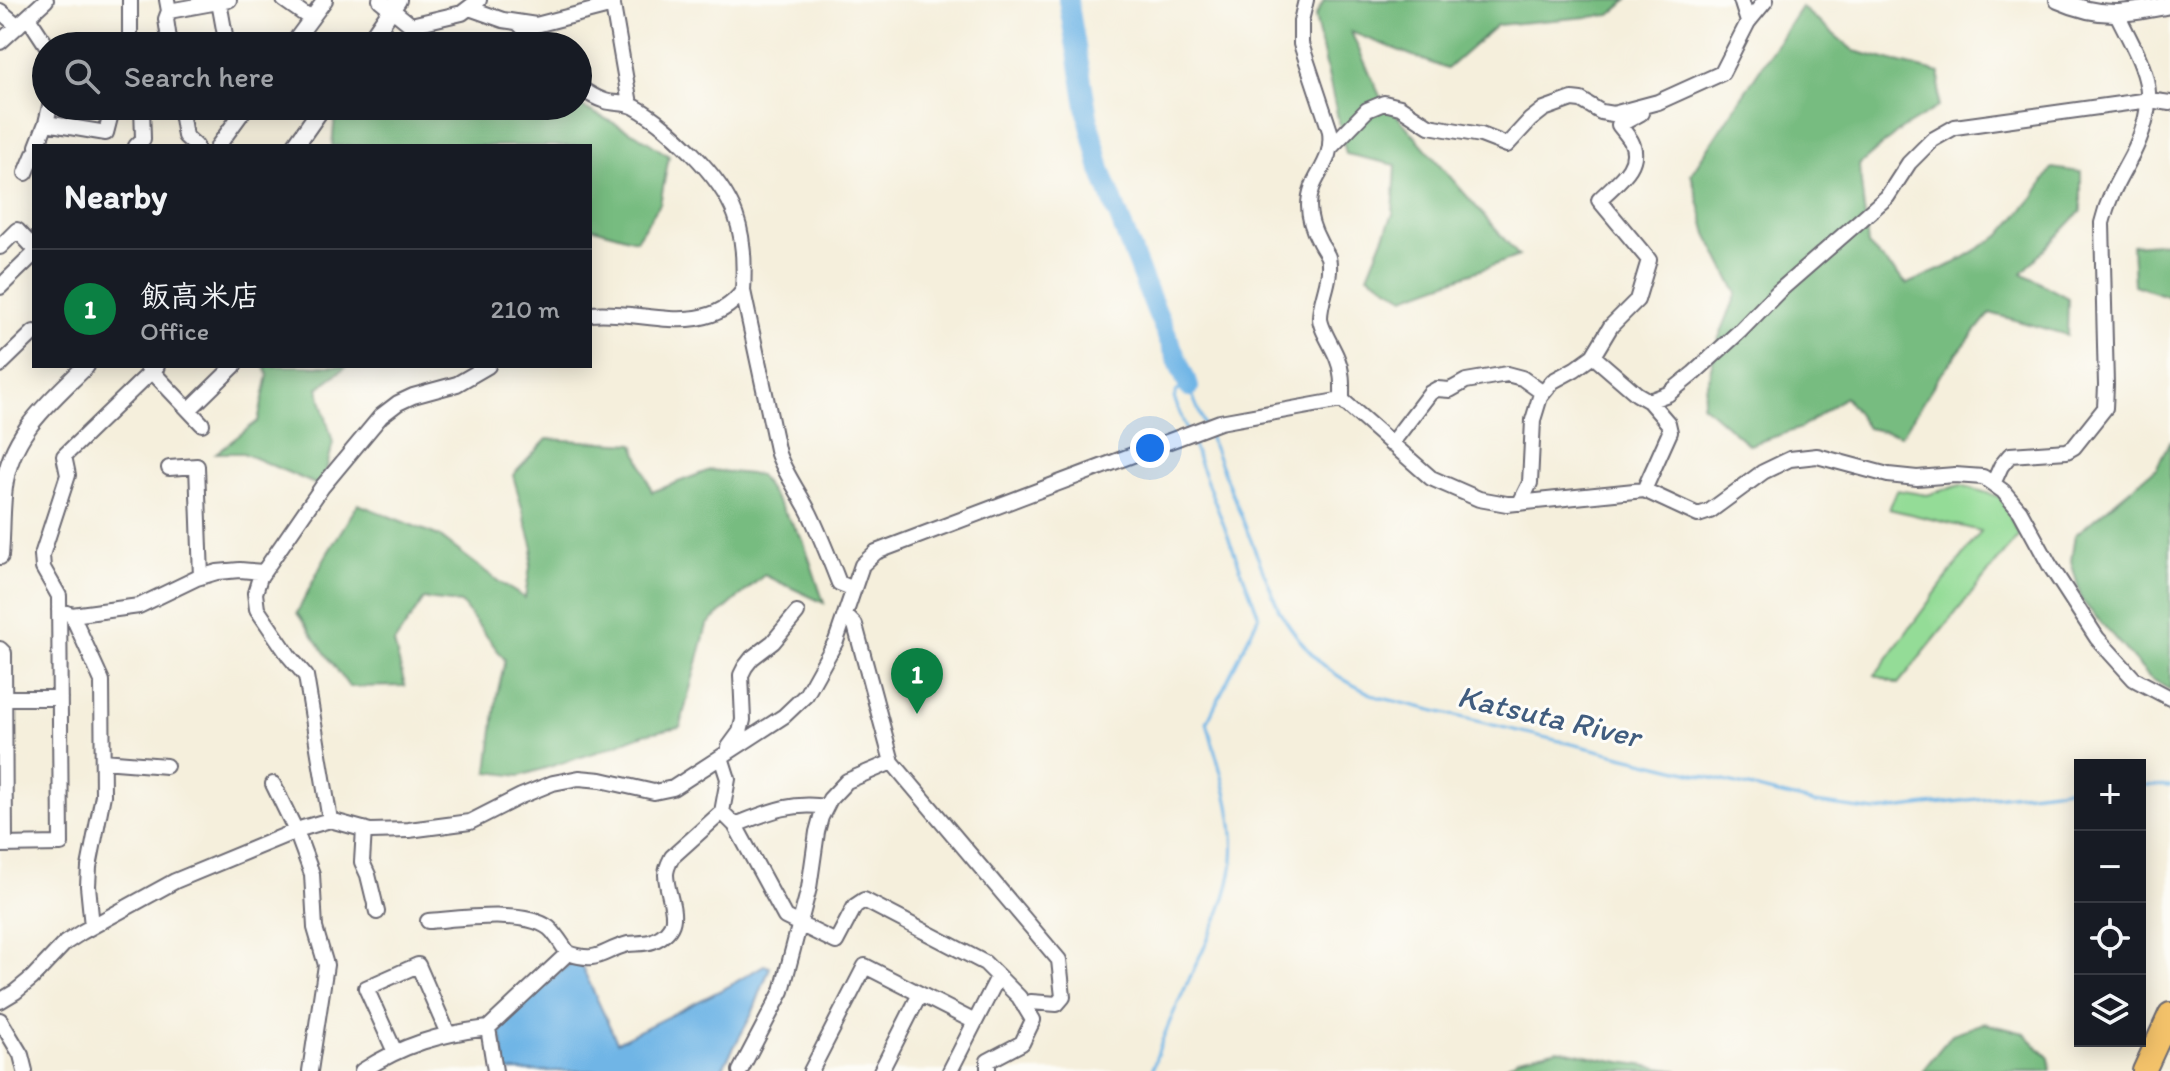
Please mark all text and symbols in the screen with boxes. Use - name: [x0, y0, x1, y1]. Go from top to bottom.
- search box: [32, 32, 592, 120]
- icon: search: [60, 54, 104, 98]
- text: Search here: [124, 58, 274, 95]
- text: Nearby: [64, 176, 167, 217]
- text: 飯高米店: [140, 277, 260, 314]
- text: 1: [84, 293, 96, 325]
- text: 210 m: [491, 293, 560, 325]
- text: Office: [140, 315, 209, 347]
- your location: [1130, 428, 1170, 468]
- pin: 1: [891, 648, 943, 714]
- water label: Katsuta River: [1454, 677, 1647, 756]
- map controls: [2074, 759, 2146, 1047]
- button: +: [2074, 759, 2146, 831]
- button: −: [2074, 831, 2146, 903]
- button: locate: [2074, 903, 2146, 975]
- button: layers: [2074, 975, 2146, 1047]

